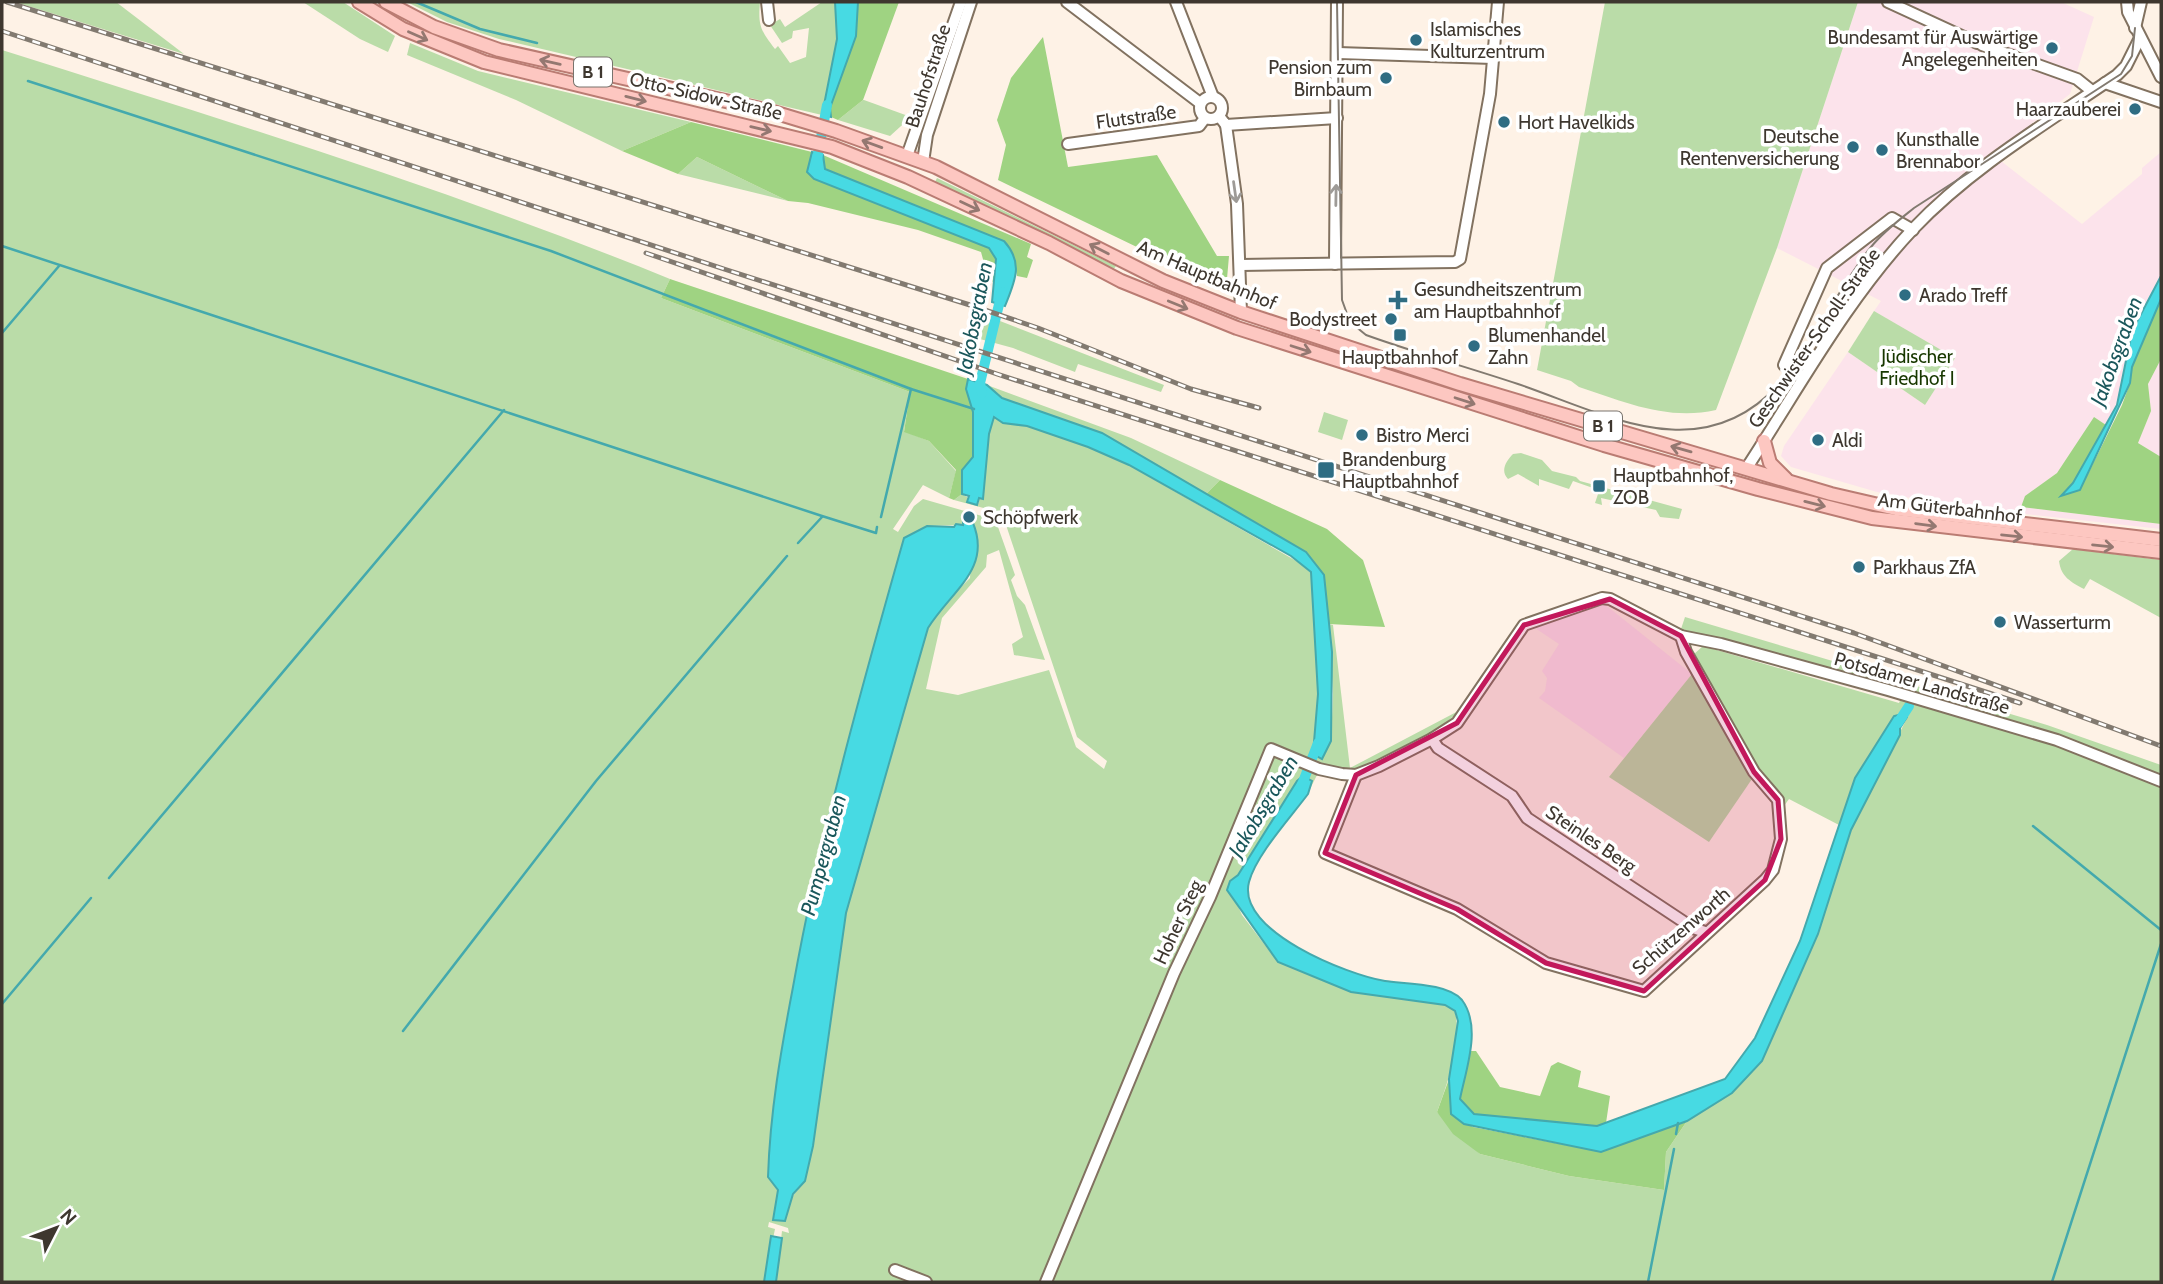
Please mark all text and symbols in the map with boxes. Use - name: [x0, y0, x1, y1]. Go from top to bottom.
- place label: Islamisches Kulturzentrum: [1430, 18, 1545, 63]
- street label: Bauhofstraße: [900, 21, 956, 131]
- place label: Bundesamt für Auswärtige Angelegenheiten: [1827, 26, 2038, 71]
- one-way arrow: [407, 30, 428, 43]
- marker: Islamisches Kulturzentrum: [1408, 32, 1424, 48]
- marker: Bundesamt für Auswärtige Angelegenheiten: [2044, 40, 2060, 56]
- one-way arrow: [539, 55, 562, 69]
- place label: Pension zum Birnbaum: [1268, 56, 1372, 101]
- road number: B 1: [574, 58, 612, 86]
- street label: Otto-Sidow-Straße: [627, 67, 785, 125]
- marker: Pension zum Birnbaum: [1378, 70, 1394, 86]
- one-way arrow: [624, 93, 647, 107]
- place label: Haarzauberei: [2016, 98, 2121, 121]
- street label: Flutstraße: [1094, 100, 1178, 134]
- marker: Haarzauberei: [2127, 101, 2143, 117]
- place label: Hort Havelkids: [1518, 111, 1635, 134]
- marker: Hort Havelkids: [1496, 114, 1512, 130]
- one-way arrow: [749, 123, 772, 136]
- place label: Deutsche Rentenversicherung: [1680, 125, 1840, 170]
- place label: Kunsthalle Brennabor: [1896, 128, 1980, 173]
- one-way arrow: [861, 136, 883, 149]
- marker: Deutsche Rentenversicherung: [1845, 139, 1861, 155]
- marker: Kunsthalle Brennabor: [1874, 142, 1890, 158]
- one-way arrow: [1229, 181, 1242, 203]
- one-way arrow: [1329, 184, 1343, 207]
- one-way arrow: [959, 200, 980, 213]
- street label: Am Hauptbahnhof: [1134, 235, 1281, 315]
- one-way arrow: [1089, 241, 1110, 255]
- street label: Geschwister-Scholl-Straße: [1743, 243, 1885, 432]
- water label: Jakobsgraben: [950, 260, 997, 378]
- place label: Gesundheitszentrum am Hauptbahnhof: [1414, 278, 1582, 323]
- place label: Arado Treff: [1919, 284, 2008, 307]
- marker: Arado Treff: [1897, 287, 1913, 303]
- marker: Gesundheitszentrum am Hauptbahnhof: [1388, 290, 1408, 310]
- water label: Jakobsgraben: [2084, 293, 2147, 411]
- one-way arrow: [1167, 299, 1189, 312]
- place label: Bodystreet: [1289, 308, 1378, 331]
- marker: Bodystreet: [1383, 311, 1399, 327]
- place label: Blumenhandel Zahn: [1488, 324, 1606, 369]
- marker: Hauptbahnhof: [1392, 327, 1408, 343]
- marker: Blumenhandel Zahn: [1466, 338, 1482, 354]
- one-way arrow: [1290, 344, 1312, 356]
- park label: Jüdischer Friedhof I: [1879, 345, 1955, 390]
- place label: Hauptbahnhof: [1342, 346, 1459, 369]
- one-way arrow: [1453, 395, 1475, 408]
- road number: B 1: [1584, 412, 1622, 440]
- place label: Bistro Merci: [1376, 424, 1469, 447]
- marker: Bistro Merci: [1354, 427, 1370, 443]
- place label: Aldi: [1832, 429, 1863, 452]
- marker: Aldi: [1810, 432, 1826, 448]
- one-way arrow: [1670, 442, 1692, 455]
- place label: Brandenburg Hauptbahnhof: [1342, 448, 1459, 493]
- marker: Brandenburg Hauptbahnhof: [1316, 460, 1336, 480]
- place label: Hauptbahnhof, ZOB: [1613, 464, 1733, 509]
- marker: Hauptbahnhof, ZOB: [1591, 478, 1607, 494]
- street label: Am Güterbahnhof: [1877, 488, 2024, 528]
- one-way arrow: [1803, 497, 1826, 511]
- place label: Schöpfwerk: [983, 506, 1079, 529]
- marker: Schöpfwerk: [961, 509, 977, 525]
- one-way arrow: [1914, 519, 1936, 532]
- one-way arrow: [2000, 529, 2023, 542]
- one-way arrow: [2091, 539, 2114, 552]
- place label: Parkhaus ZfA: [1873, 556, 1976, 579]
- marker: Parkhaus ZfA: [1851, 559, 1867, 575]
- place label: Wasserturm: [2014, 611, 2111, 634]
- marker: Wasserturm: [1992, 614, 2008, 630]
- street label: Potsdamer Landstraße: [1832, 647, 2013, 719]
- water label: Jakobsgraben: [1222, 751, 1303, 863]
- water label: Pumpergraben: [795, 792, 851, 918]
- street label: Steinles Berg: [1541, 800, 1641, 878]
- street label: Hoher Steg: [1149, 876, 1208, 968]
- street label: Schützenworth: [1627, 882, 1735, 980]
- north arrow: [21, 1193, 91, 1263]
- text: N: [55, 1204, 81, 1230]

